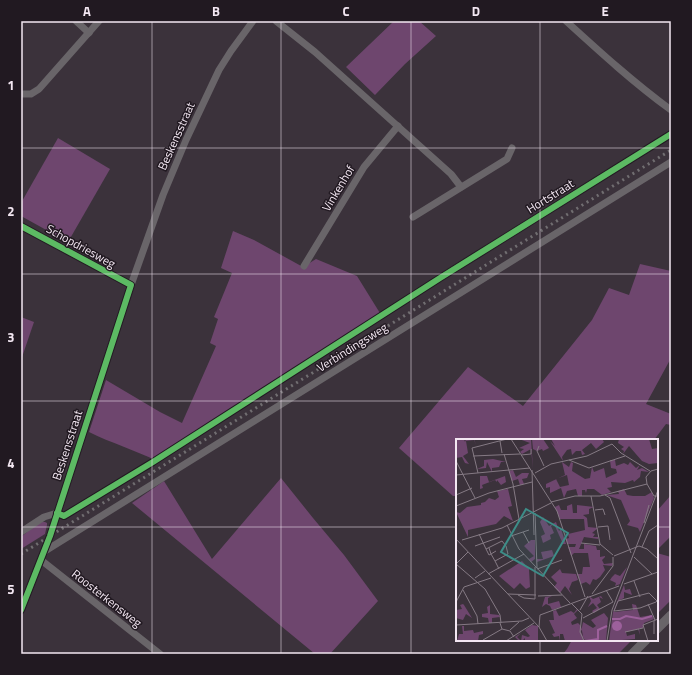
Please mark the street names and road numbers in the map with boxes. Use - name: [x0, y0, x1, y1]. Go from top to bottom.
- street label: Beskensstraat: [152, 98, 200, 173]
- street label: Vinkenhof: [317, 161, 359, 215]
- street label: Hortstraat: [523, 174, 578, 218]
- street label: Schopdriesweg: [43, 219, 119, 273]
- street label: Verbindingsweg: [313, 318, 391, 376]
- street label: Beskensstraat: [47, 407, 88, 483]
- street label: Roosterkensweg: [68, 564, 146, 632]

